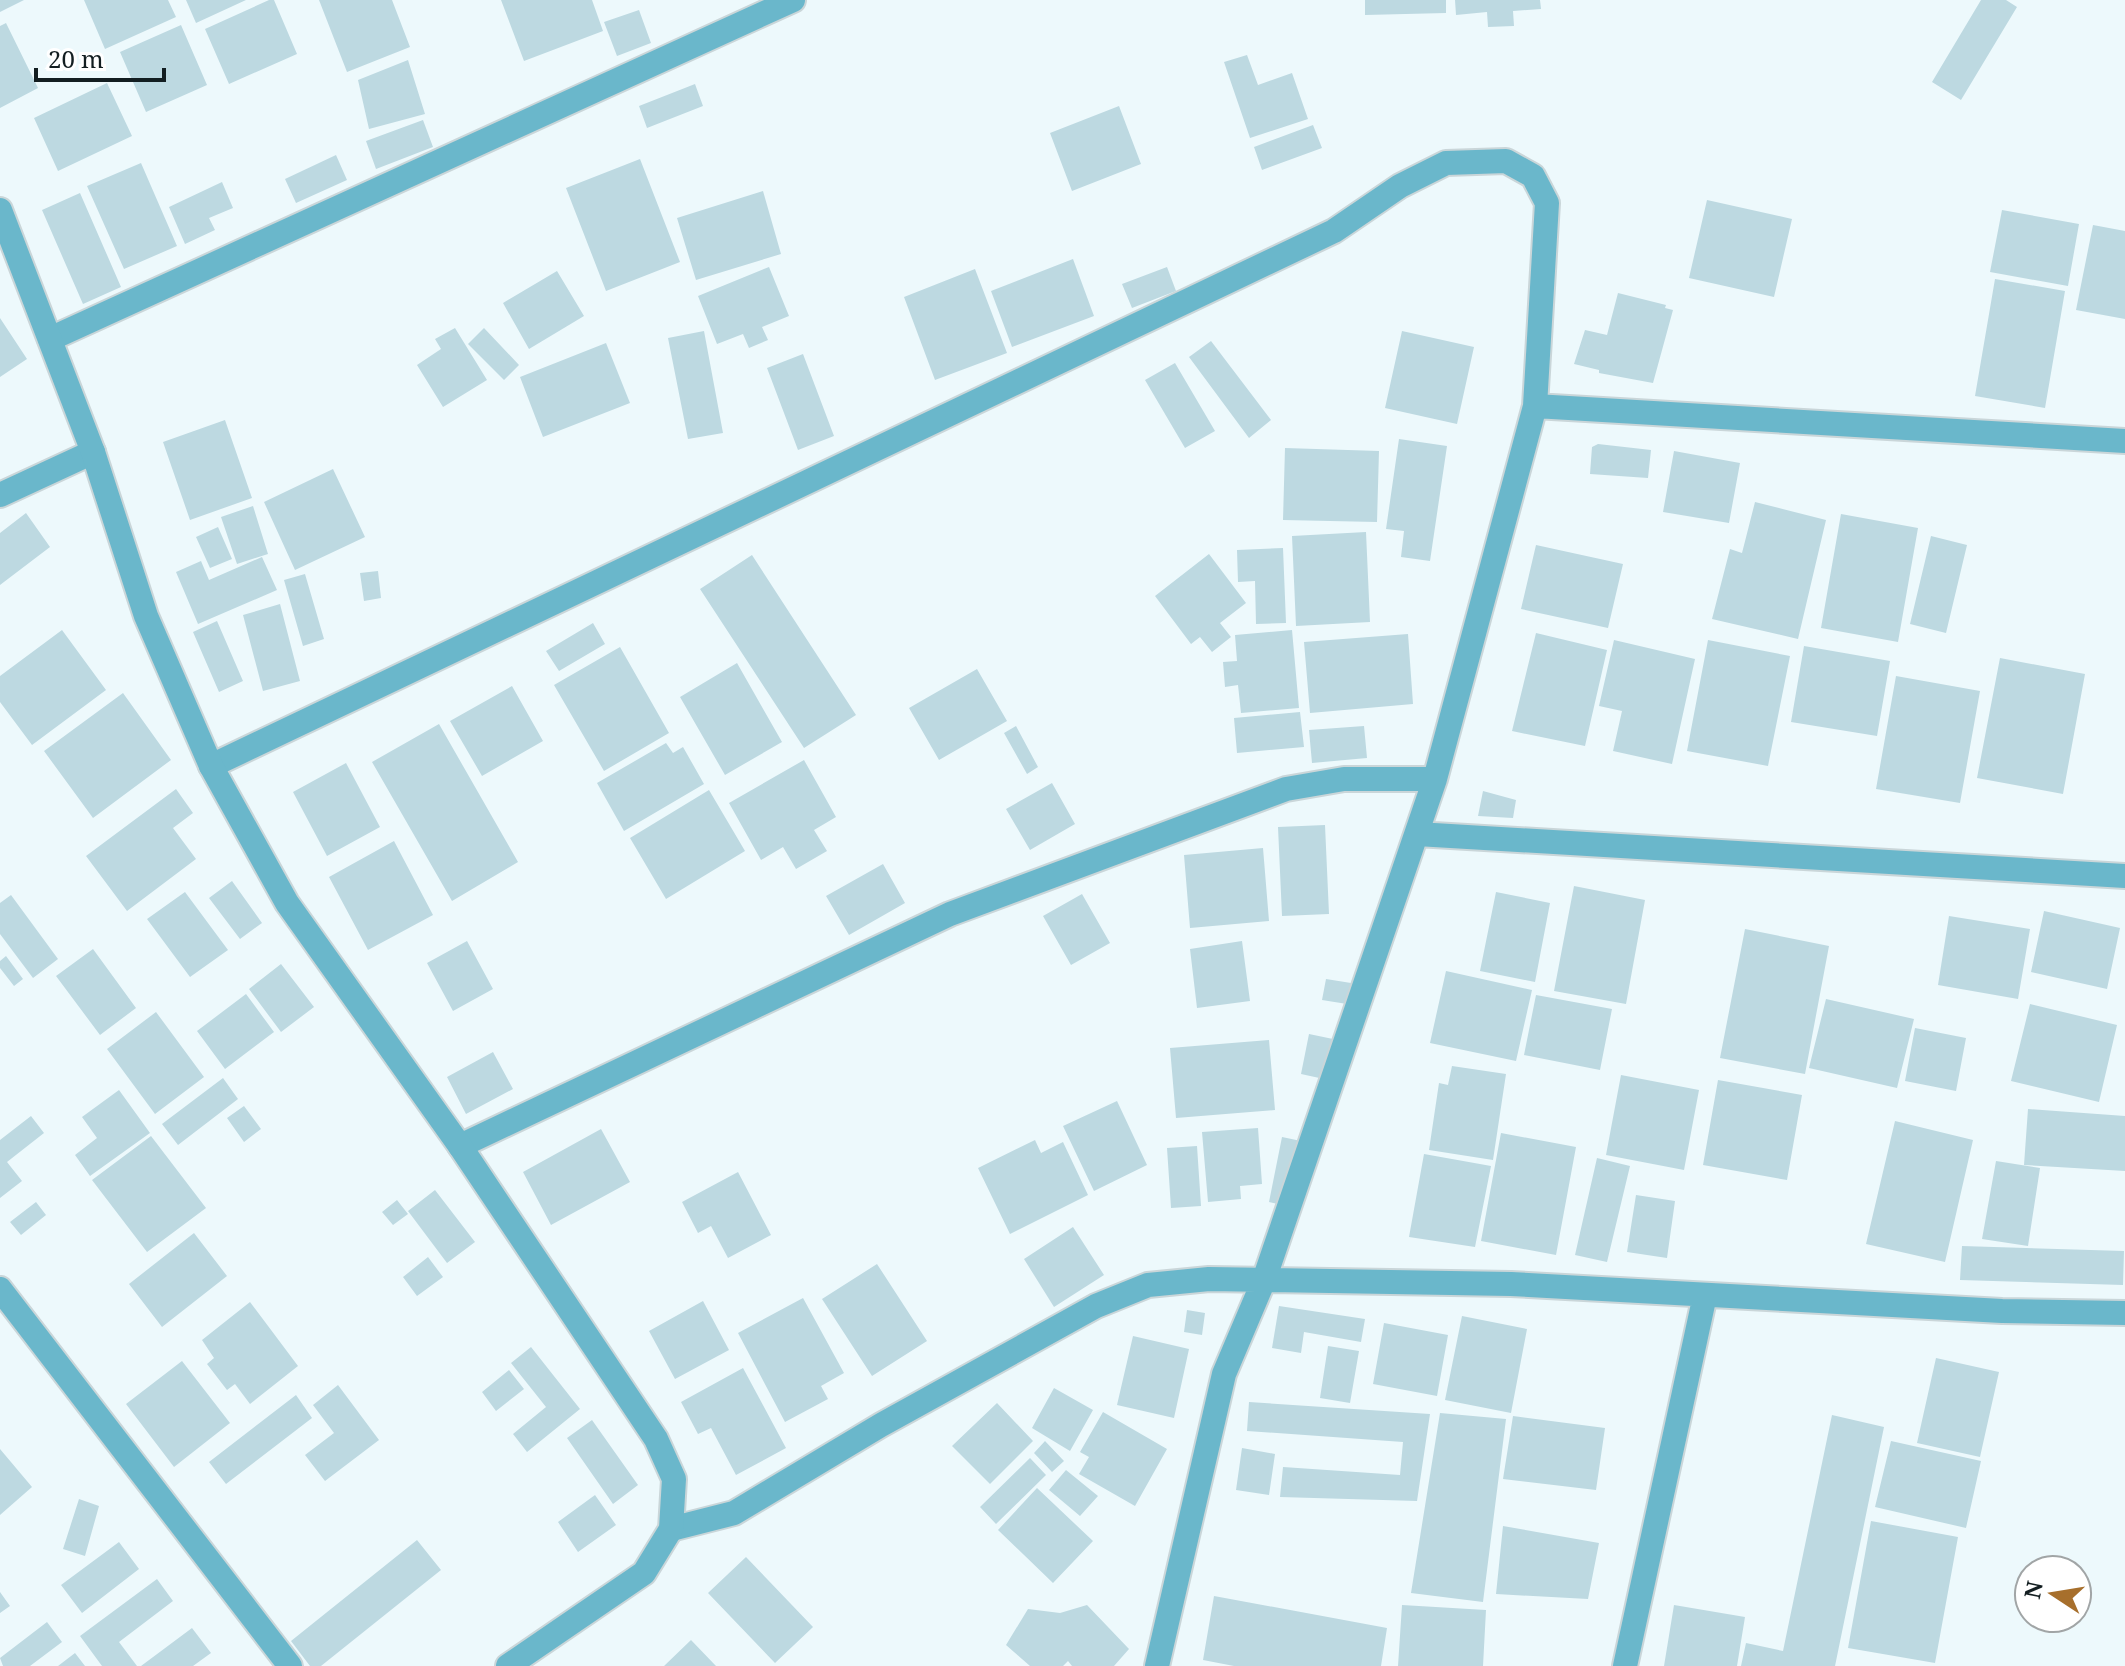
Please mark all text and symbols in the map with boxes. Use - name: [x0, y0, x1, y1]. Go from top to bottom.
- scale bar: [36, 32, 164, 82]
- text: 20 m: [48, 42, 104, 75]
- north arrow: [2013, 1554, 2093, 1634]
- text: N: [2016, 1578, 2049, 1601]

